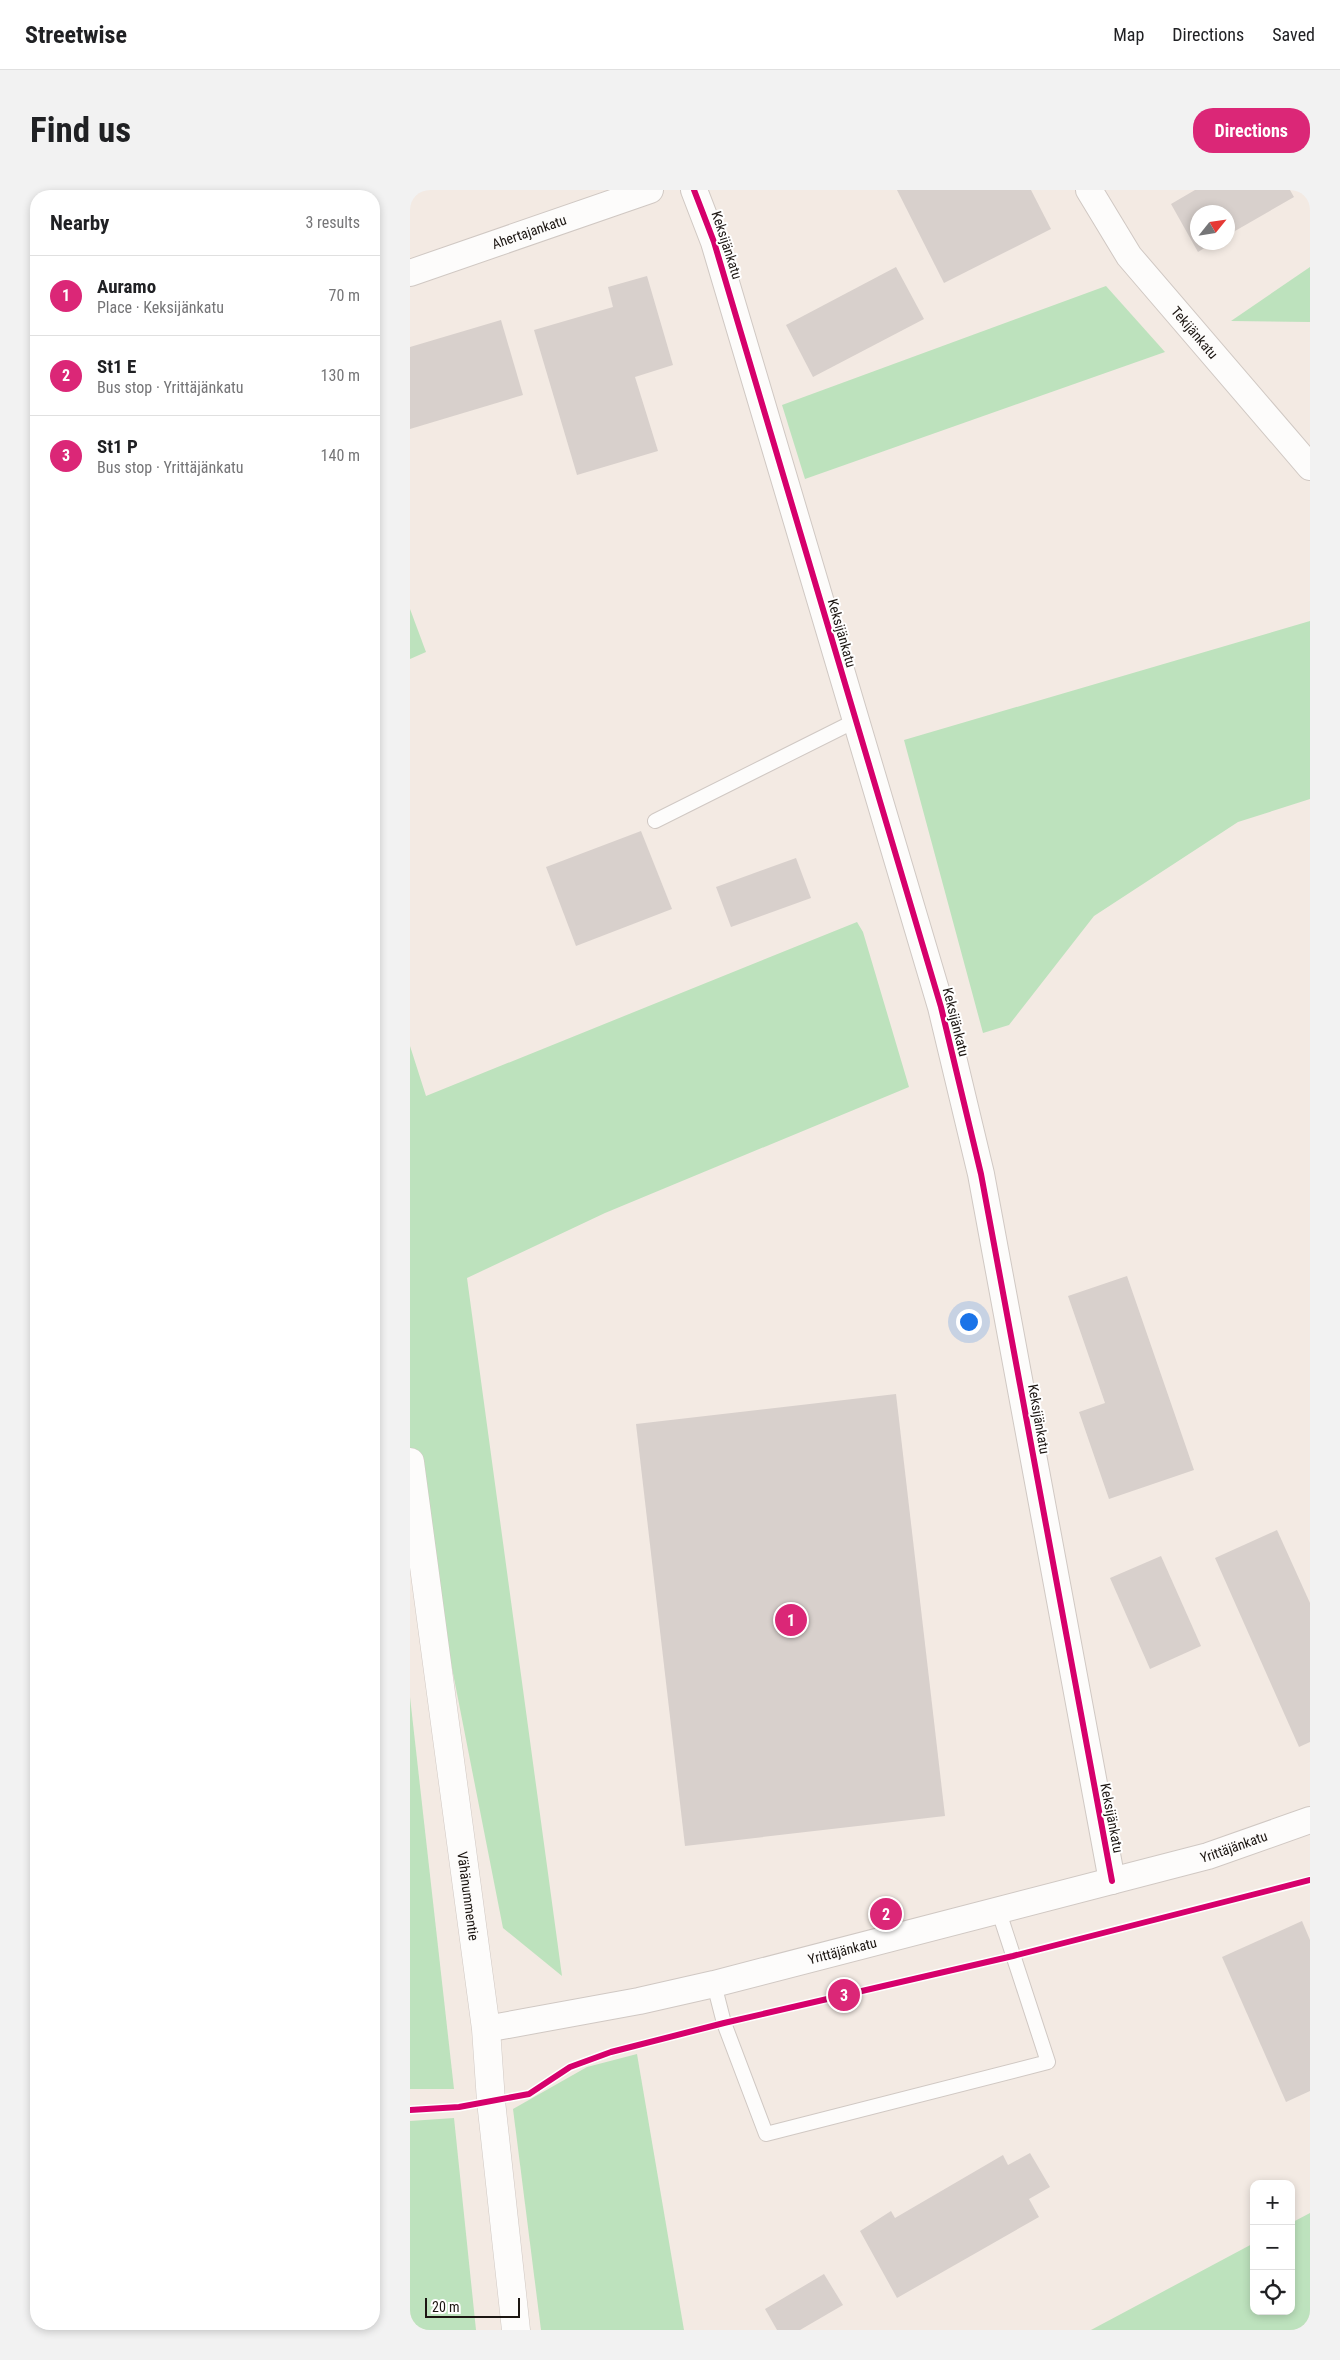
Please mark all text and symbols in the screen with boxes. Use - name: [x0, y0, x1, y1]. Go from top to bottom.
- text: Streetwise: [25, 21, 127, 49]
- text: Map: [1113, 24, 1144, 45]
- text: Directions: [1172, 24, 1244, 45]
- text: Saved: [1272, 24, 1315, 45]
- button: Directions: [1193, 108, 1310, 153]
- text: Find us: [30, 110, 131, 151]
- north arrow: [1190, 205, 1235, 250]
- street label: Keksijänkatu: [709, 209, 745, 281]
- text: Nearby: [50, 211, 109, 235]
- street label: Ahertajankatu: [490, 212, 568, 252]
- text: 3 results: [305, 213, 360, 232]
- text: Auramo: [97, 275, 156, 298]
- text: 1: [62, 286, 70, 305]
- text: 70 m: [328, 286, 360, 305]
- text: Place · Keksijänkatu: [97, 298, 224, 317]
- street label: Tekijänkatu: [1168, 303, 1221, 362]
- text: St1 E: [97, 355, 136, 378]
- text: 2: [62, 366, 70, 385]
- text: 130 m: [321, 366, 360, 385]
- text: Bus stop · Yrittäjänkatu: [97, 378, 244, 397]
- text: St1 P: [97, 435, 138, 458]
- text: 3: [62, 446, 70, 465]
- text: 140 m: [321, 446, 360, 465]
- text: Bus stop · Yrittäjänkatu: [97, 458, 244, 477]
- street label: Keksijänkatu: [825, 597, 859, 669]
- street label: Keksijänkatu: [940, 986, 972, 1058]
- your location: [956, 1309, 982, 1335]
- street label: Keksijänkatu: [1025, 1383, 1053, 1455]
- pin: 1: [775, 1601, 807, 1639]
- street label: Keksijänkatu: [1097, 1782, 1127, 1854]
- street label: Yrittäjänkatu: [1198, 1828, 1269, 1866]
- street label: Vähänummentie: [454, 1851, 482, 1942]
- pin: 2: [870, 1895, 902, 1933]
- street label: Yrittäjänkatu: [806, 1934, 878, 1967]
- pin: 3: [828, 1976, 860, 2014]
- map controls: [1250, 2180, 1295, 2315]
- button: +: [1250, 2180, 1295, 2225]
- button: −: [1250, 2225, 1295, 2270]
- button: locate: [1250, 2270, 1295, 2315]
- scale bar: [425, 2295, 520, 2318]
- text: 20 m: [432, 2299, 460, 2315]

